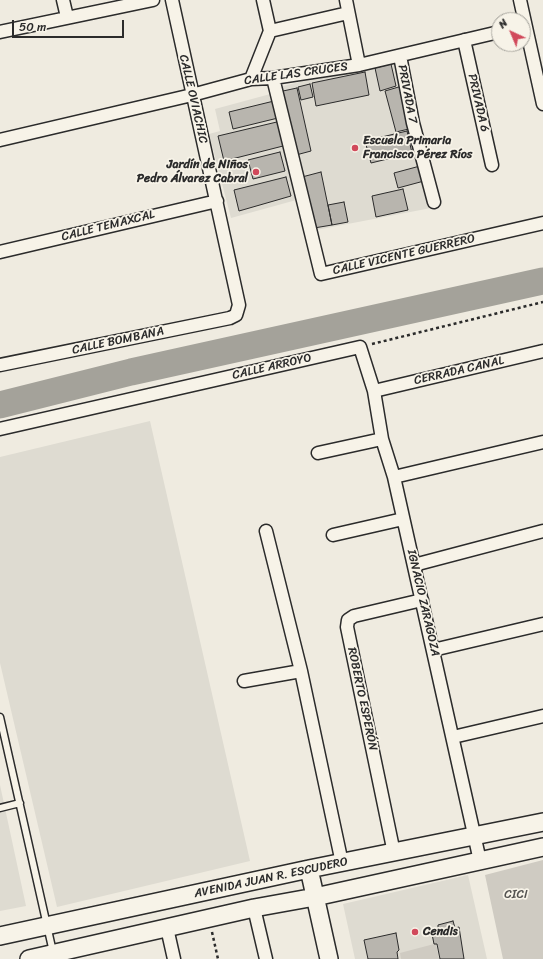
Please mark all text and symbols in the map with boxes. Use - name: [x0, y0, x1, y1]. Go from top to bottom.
- scale bar: [14, 12, 126, 38]
- north arrow: [491, 12, 531, 52]
- text: N: [494, 14, 512, 33]
- text: 50 m: [19, 16, 46, 38]
- street label: CALLE OVIACHIC: [176, 53, 210, 145]
- street label: CALLE LAS CRUCES: [243, 60, 349, 88]
- street label: PRIVADA 7: [394, 64, 420, 124]
- street label: PRIVADA 6: [464, 73, 492, 133]
- place label: Escuela Primaria Francisco Pérez Ríos: [363, 134, 472, 162]
- marker: Escuela Primaria Francisco Pérez Ríos: [350, 143, 360, 153]
- place label: Jardín de Niños Pedro Álvarez Cabral: [137, 158, 248, 186]
- marker: Jardín de Niños Pedro Álvarez Cabral: [251, 167, 261, 177]
- street label: CALLE TEMAXCAL: [60, 207, 156, 245]
- street label: CALLE VICENTE GUERRERO: [332, 232, 476, 278]
- street label: CALLE BOMBANA: [71, 324, 165, 358]
- street label: CALLE ARROYO: [231, 351, 313, 383]
- street label: CERRADA CANAL: [413, 354, 505, 388]
- street label: IGNACIO ZARAGOZA: [404, 548, 442, 658]
- street label: ROBERTO ESPERÓN: [344, 646, 380, 752]
- street label: AVENIDA JUAN R. ESCUDERO: [193, 855, 349, 901]
- park label: CICI: [504, 888, 528, 902]
- place label: Cendis: [423, 925, 458, 939]
- marker: Cendis: [410, 927, 420, 937]

